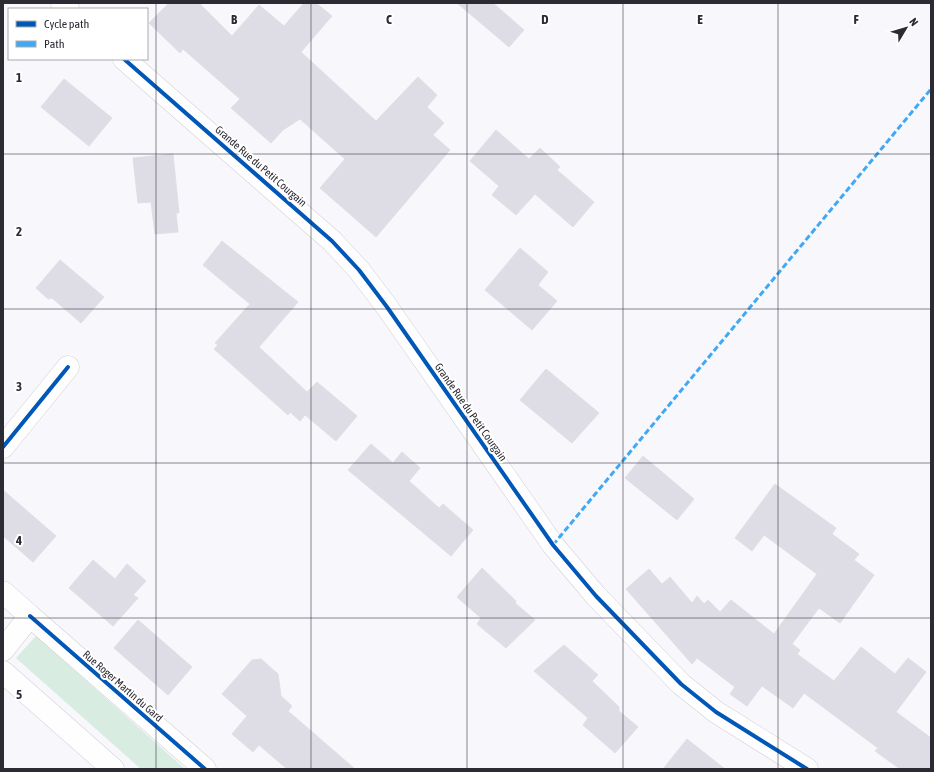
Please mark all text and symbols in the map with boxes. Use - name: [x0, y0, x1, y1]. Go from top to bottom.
- legend: [8, 8, 148, 60]
- north arrow: [886, 8, 926, 48]
- text: B: [231, 12, 238, 27]
- text: C: [386, 12, 392, 27]
- text: D: [541, 12, 549, 27]
- text: E: [697, 12, 703, 27]
- text: F: [853, 12, 859, 27]
- text: N: [907, 16, 921, 28]
- text: Cycle path: [44, 17, 89, 31]
- text: Path: [44, 37, 65, 51]
- text: 1: [16, 70, 22, 85]
- street label: Grande Rue du Petit Courgain: [213, 123, 309, 209]
- text: 2: [16, 224, 22, 239]
- street label: Grande Rue du Petit Courgain: [433, 361, 509, 463]
- text: 3: [16, 379, 22, 394]
- text: 4: [15, 533, 22, 548]
- street label: Rue Roger Martin du Gard: [81, 648, 165, 724]
- text: 5: [16, 687, 22, 702]

